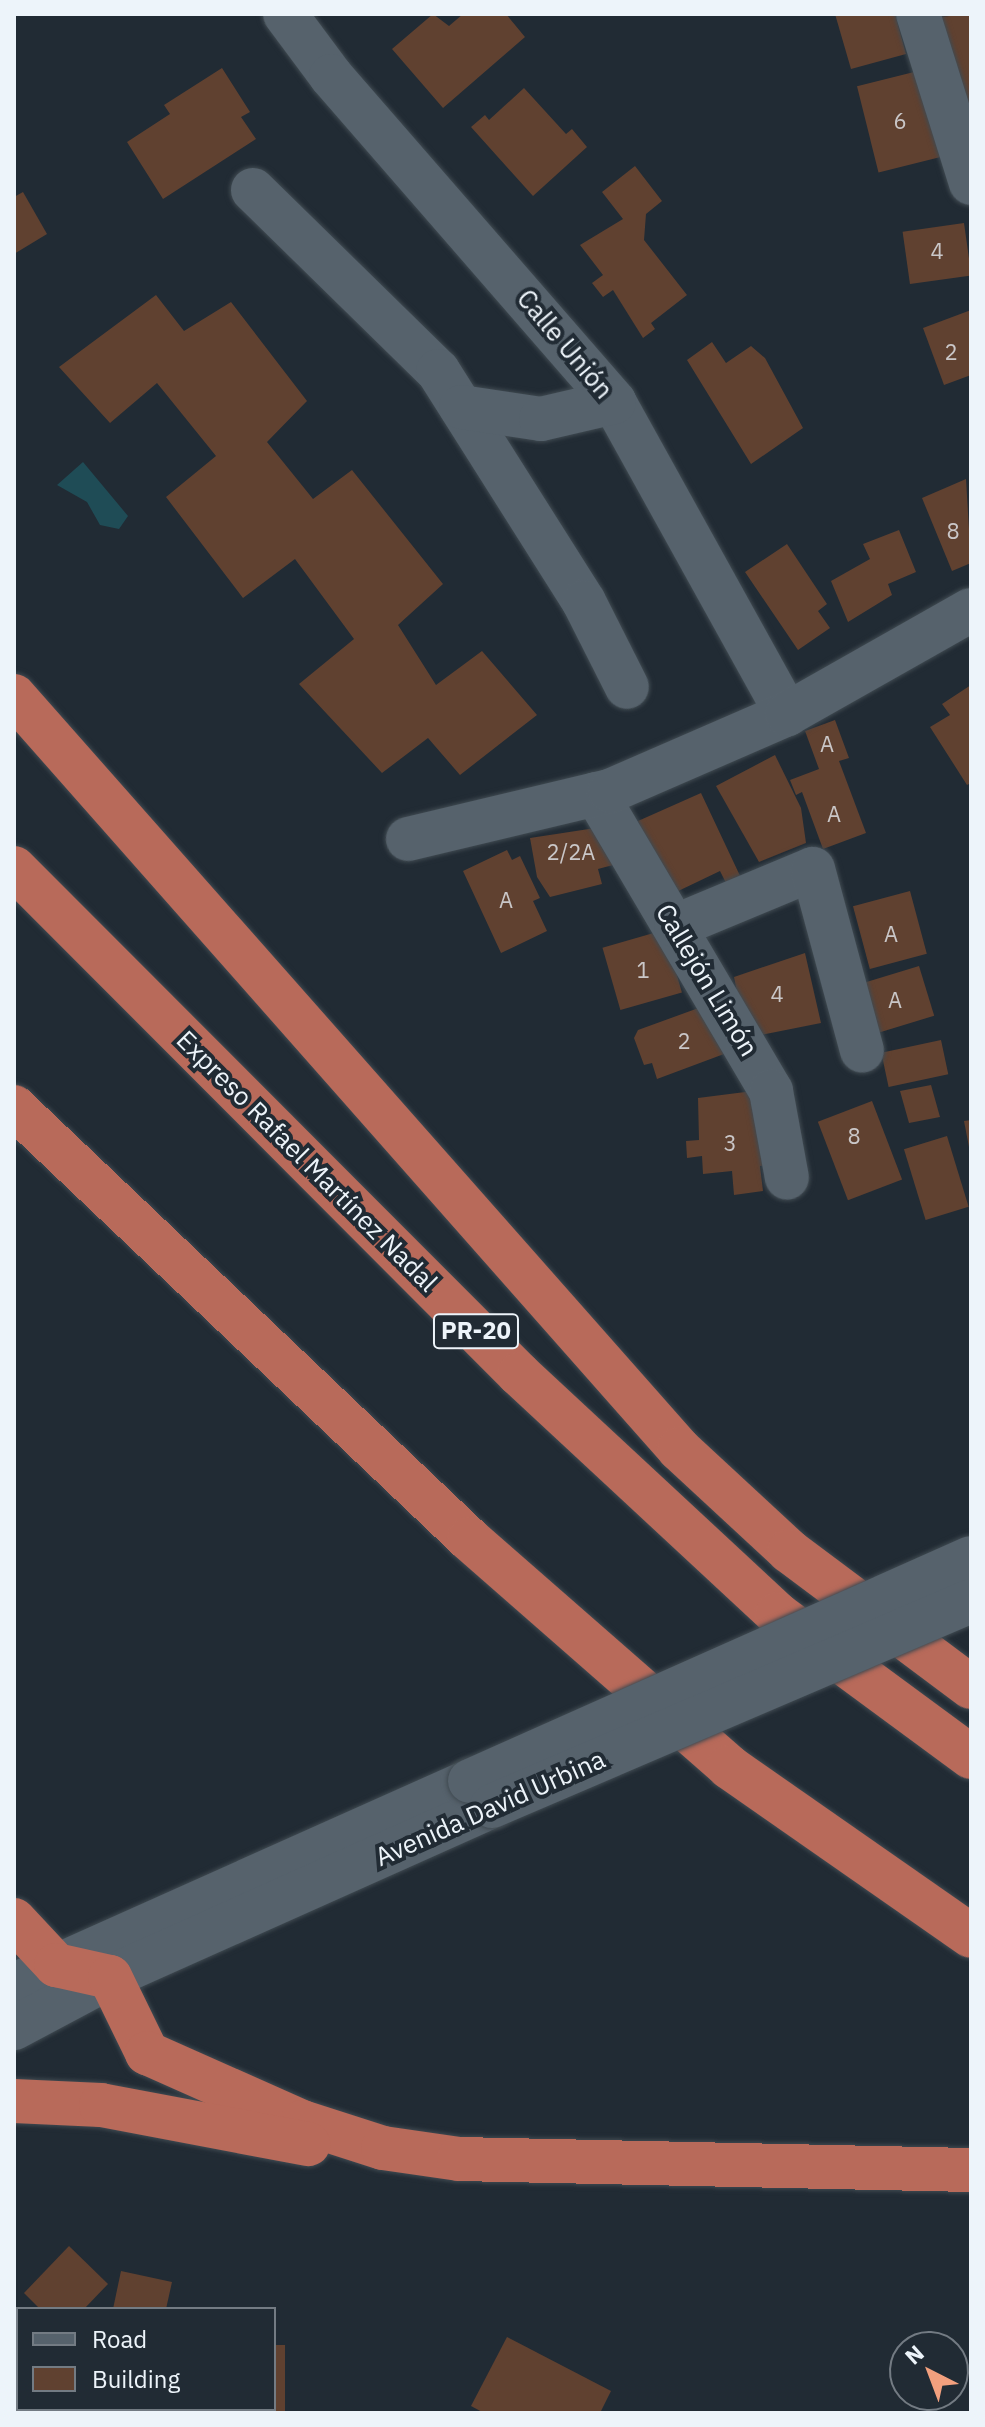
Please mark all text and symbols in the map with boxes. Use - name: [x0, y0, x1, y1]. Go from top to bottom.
- house number: 6: [893, 108, 907, 134]
- house number: 4: [930, 238, 944, 264]
- street label: Calle Unión: [510, 283, 620, 405]
- house number: 2: [944, 339, 958, 365]
- house number: 8: [946, 518, 960, 544]
- house number: A: [820, 731, 834, 757]
- house number: A: [827, 801, 841, 827]
- house number: 2/2A: [547, 839, 595, 865]
- house number: A: [499, 887, 513, 913]
- street label: Callejón Limón: [649, 898, 765, 1062]
- house number: A: [884, 921, 898, 947]
- house number: 1: [636, 957, 650, 983]
- house number: 4: [770, 981, 784, 1007]
- house number: A: [888, 987, 902, 1013]
- street label: Expreso Rafael Martínez Nadal: [170, 1024, 444, 1298]
- house number: 2: [677, 1028, 691, 1054]
- house number: 8: [847, 1123, 861, 1149]
- house number: 3: [723, 1130, 737, 1156]
- road number: PR-20: [432, 1311, 520, 1351]
- street label: Avenida David Urbina: [370, 1743, 610, 1873]
- legend: [16, 2307, 276, 2411]
- text: Road: [92, 2323, 147, 2355]
- north arrow: [889, 2331, 969, 2411]
- text: N: [898, 2338, 930, 2370]
- text: Building: [92, 2363, 180, 2395]

